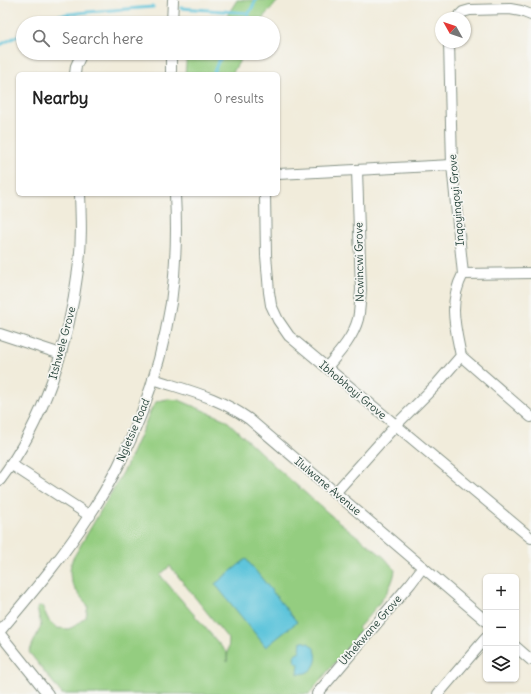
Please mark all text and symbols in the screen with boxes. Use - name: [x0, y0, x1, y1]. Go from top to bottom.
- north arrow: [435, 12, 471, 48]
- search box: [16, 16, 280, 60]
- icon: search: [30, 27, 52, 49]
- text: Search here: [62, 29, 143, 48]
- text: Nearby: [32, 87, 88, 109]
- text: 0 results: [214, 90, 264, 107]
- street label: Inqoyinqoyi Grove: [445, 154, 467, 246]
- street label: Ncwincwi Grove: [351, 222, 367, 302]
- street label: Itshwele Grove: [46, 305, 78, 381]
- street label: Ibhobhoyi Grove: [317, 358, 389, 422]
- street label: Ngletsie Road: [113, 396, 153, 464]
- street label: Ilulwane Avenue: [292, 454, 364, 518]
- map controls: [483, 574, 519, 682]
- button: +: [483, 574, 519, 610]
- street label: Uthekwane Grove: [336, 592, 404, 668]
- button: −: [483, 610, 519, 646]
- button: layers: [483, 646, 519, 682]

